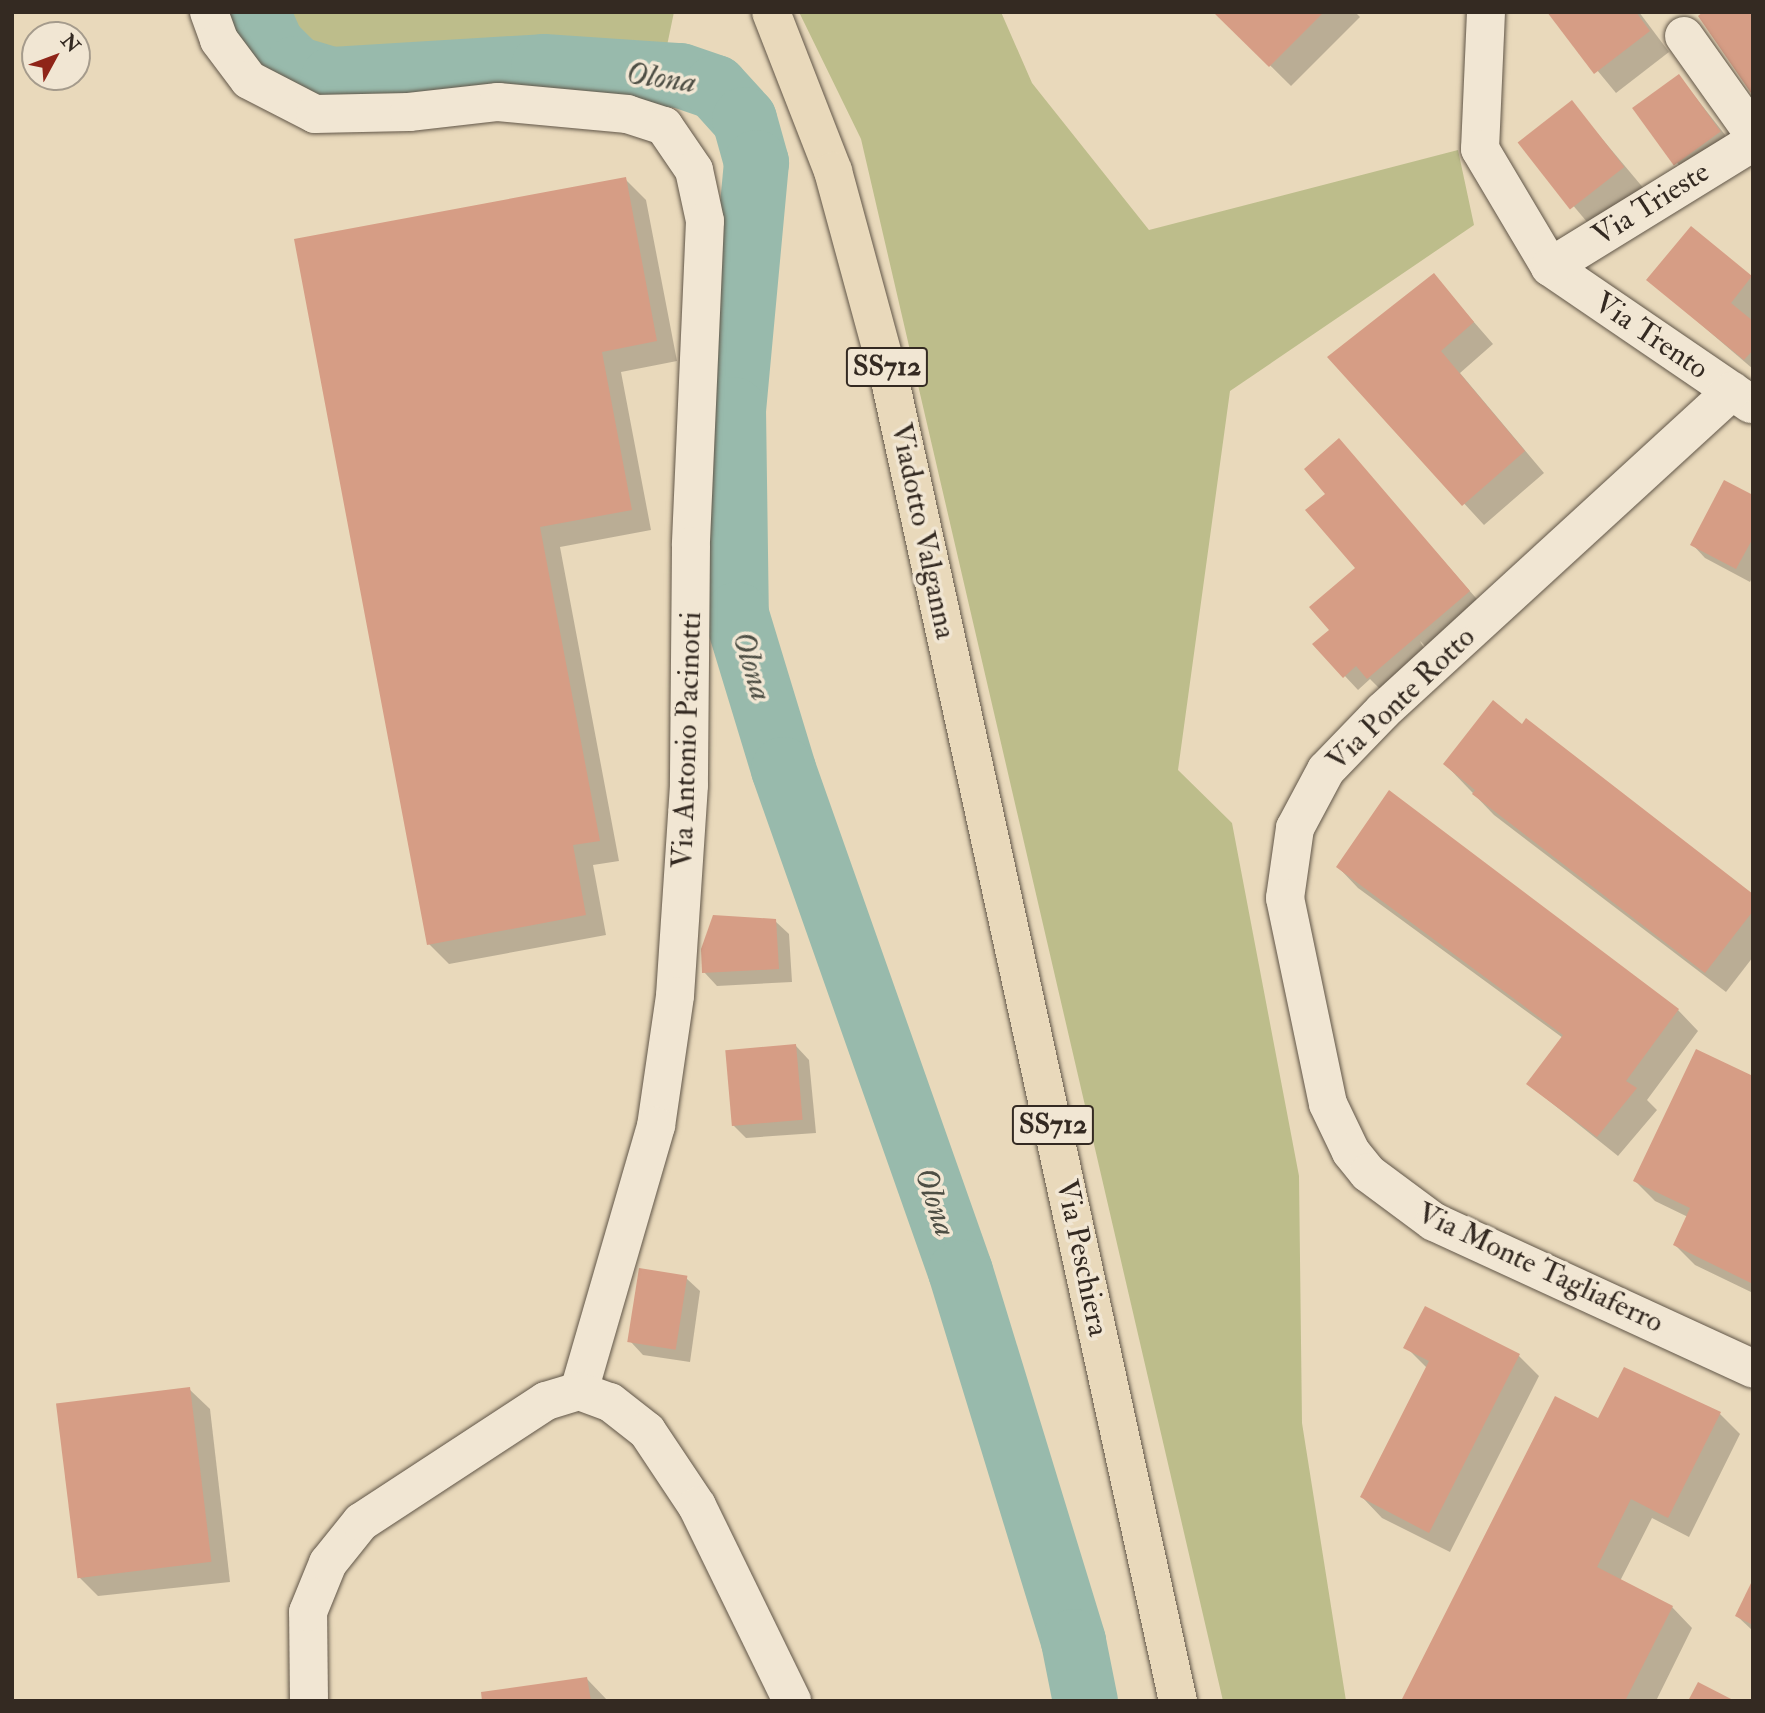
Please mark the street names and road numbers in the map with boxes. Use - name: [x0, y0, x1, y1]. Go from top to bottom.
- street label: Via Trieste: [1586, 154, 1716, 254]
- street label: Via Trento: [1587, 285, 1715, 387]
- road number: SS712: [845, 342, 929, 392]
- street label: Viadotto Valganna: [883, 420, 963, 642]
- street label: Via Antonio Pacinotti: [665, 611, 709, 869]
- street label: Via Ponte Rotto: [1319, 619, 1483, 779]
- road number: SS712: [1011, 1100, 1095, 1150]
- street label: Via Peschiera: [1048, 1176, 1116, 1340]
- street label: Via Monte Tagliaferro: [1411, 1195, 1669, 1341]

